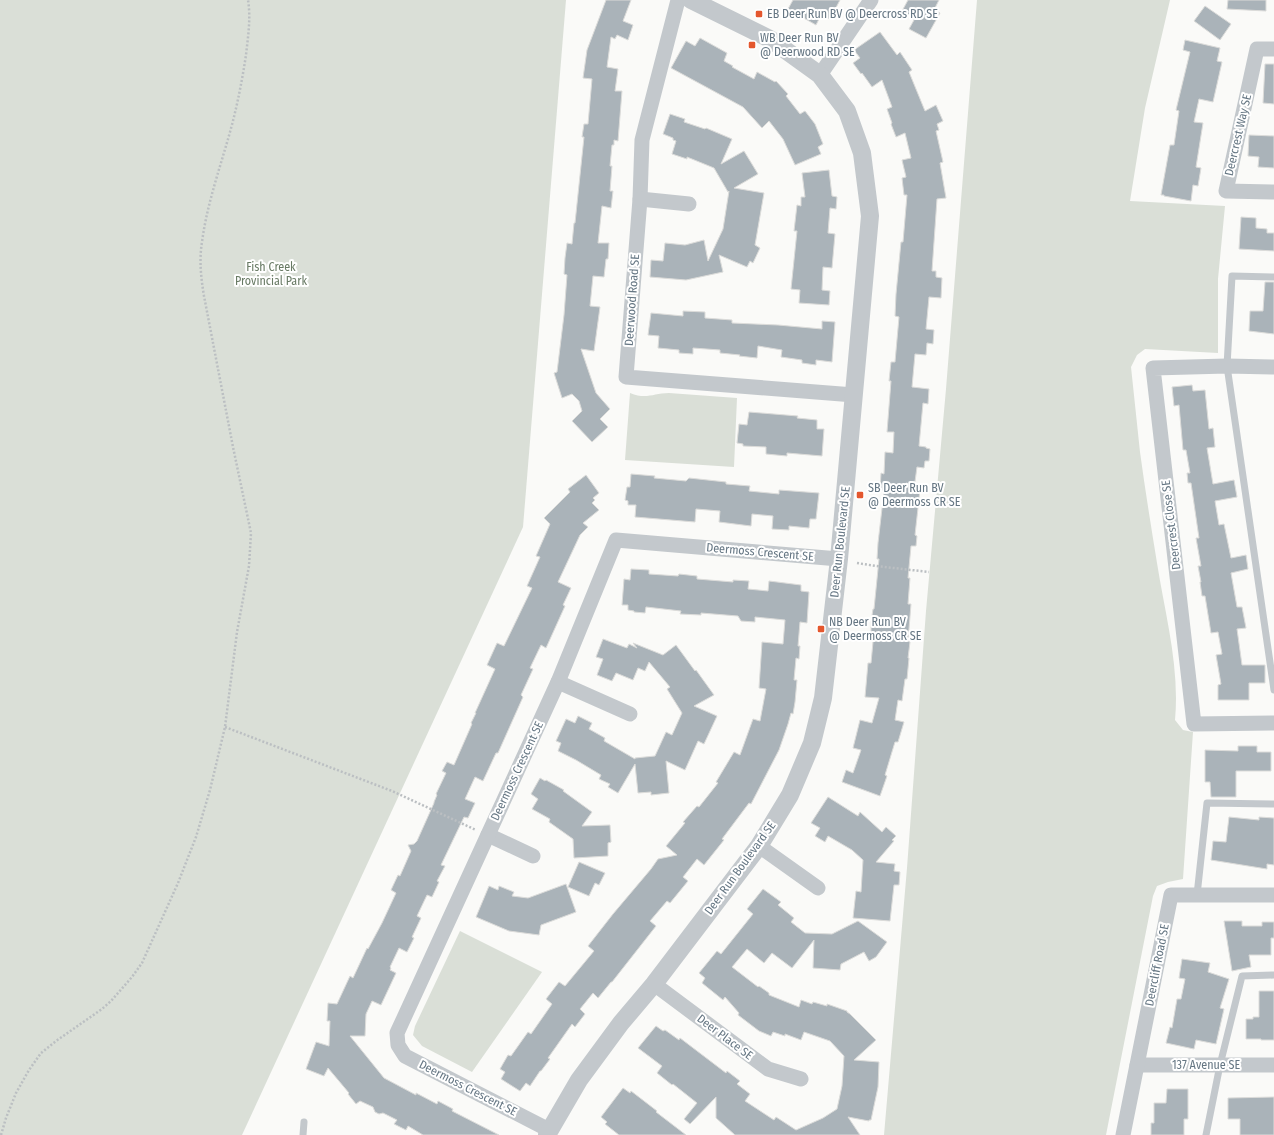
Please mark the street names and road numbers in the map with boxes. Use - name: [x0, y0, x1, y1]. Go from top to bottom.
- street label: Deercrest Way SE: [1222, 92, 1254, 177]
- street label: Deerwood Road SE: [622, 253, 642, 346]
- street label: Deercrest Close SE: [1159, 479, 1183, 571]
- street label: Deer Run Boulevard SE: [827, 485, 853, 598]
- street label: Deermoss Crescent SE: [706, 540, 815, 564]
- street label: Deermoss Crescent SE: [488, 719, 546, 823]
- street label: Deer Run Boulevard SE: [702, 818, 779, 917]
- street label: Deercliff Road SE: [1142, 922, 1172, 1007]
- street label: Deer Place SE: [694, 1011, 756, 1063]
- street label: Deermoss Crescent SE: [417, 1057, 520, 1119]
- street label: 137 Avenue SE: [1172, 1058, 1240, 1072]

